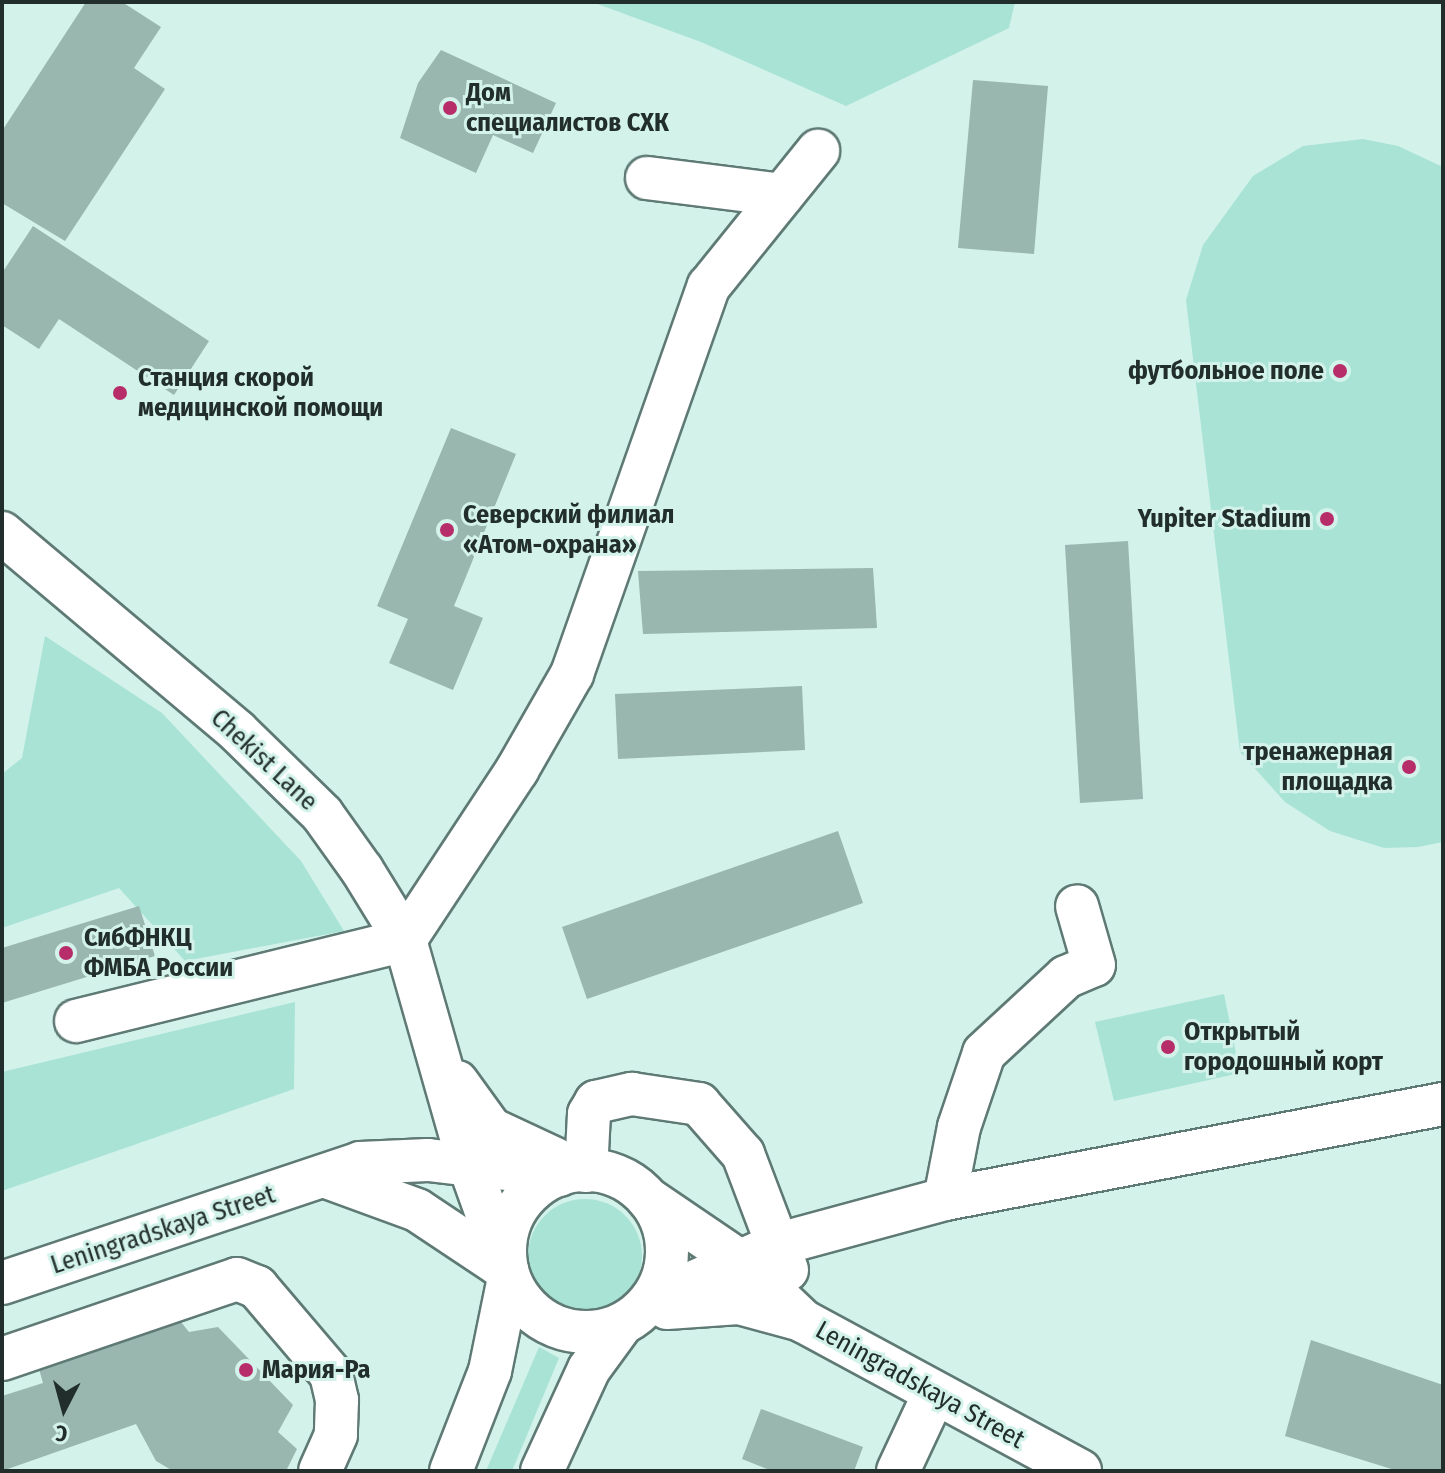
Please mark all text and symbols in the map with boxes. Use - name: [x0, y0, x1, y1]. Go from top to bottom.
- place label: Дом специалистов СХК: [466, 77, 669, 138]
- marker: Дом специалистов СХК: [441, 99, 459, 117]
- place label: футбольное поле: [1128, 355, 1324, 387]
- place label: Станция скорой медицинской помощи: [138, 362, 383, 424]
- marker: футбольное поле: [1331, 362, 1349, 380]
- marker: Станция скорой медицинской помощи: [109, 382, 131, 404]
- place label: Северский филиал «Атом-охрана»: [463, 499, 674, 560]
- place label: Yupiter Stadium: [1138, 503, 1311, 535]
- marker: Yupiter Stadium: [1318, 510, 1336, 528]
- marker: Северский филиал «Атом-охрана»: [438, 521, 456, 539]
- street label: Chekist Lane: [204, 703, 324, 817]
- place label: тренажерная площадка: [1243, 736, 1393, 798]
- marker: тренажерная площадка: [1400, 758, 1418, 776]
- place label: СибФНКЦ ФМБА России: [84, 922, 233, 984]
- marker: СибФНКЦ ФМБА России: [55, 942, 77, 964]
- place label: Открытый городошный корт: [1184, 1016, 1383, 1078]
- marker: Открытый городошный корт: [1159, 1038, 1177, 1056]
- street label: Leningradskaya Street: [47, 1179, 279, 1281]
- street label: Leningradskaya Street: [810, 1315, 1030, 1455]
- place label: Мария-Ра: [262, 1354, 370, 1386]
- marker: Мария-Ра: [237, 1361, 255, 1379]
- north arrow: [24, 1369, 104, 1449]
- text: С: [54, 1419, 69, 1447]

